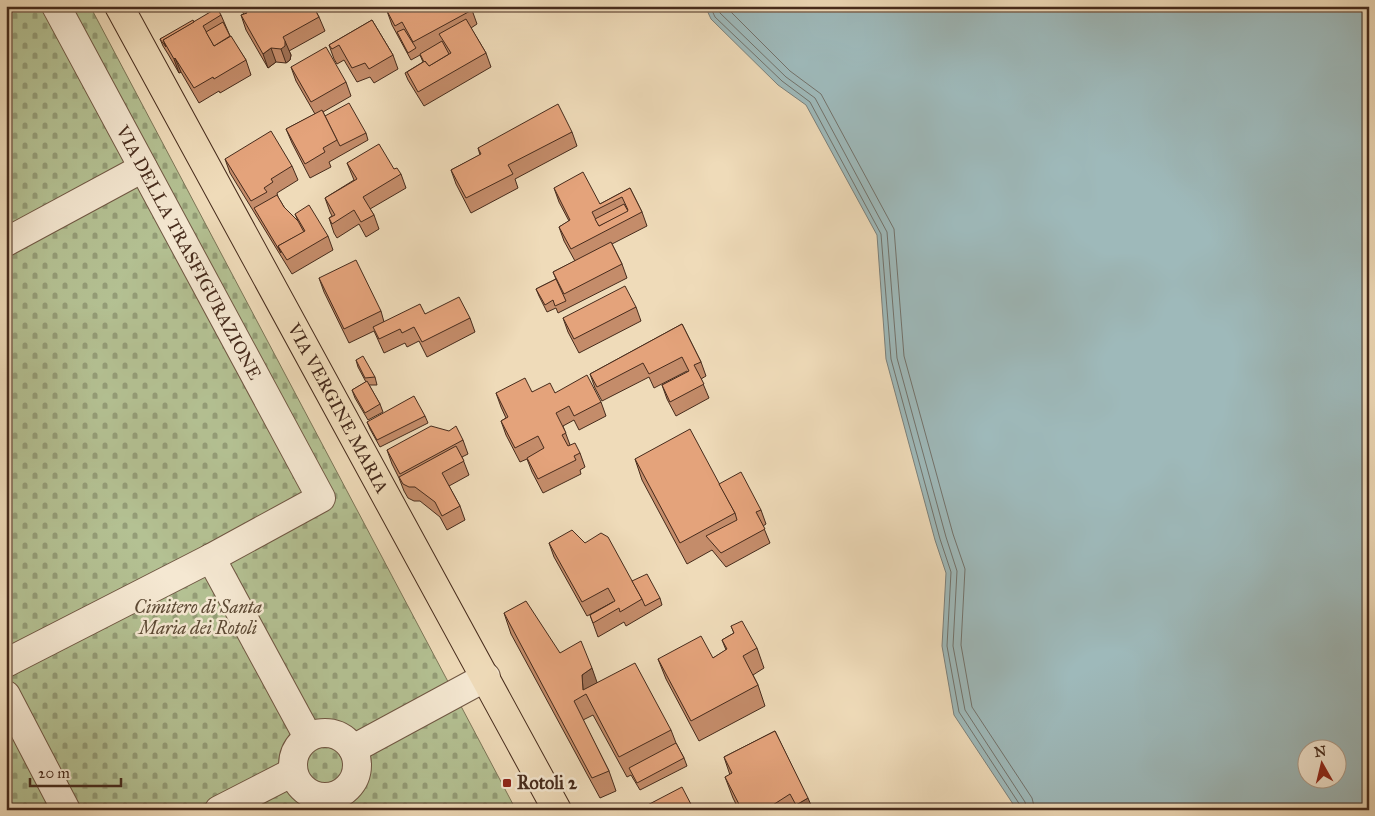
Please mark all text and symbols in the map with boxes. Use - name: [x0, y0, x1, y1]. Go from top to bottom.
- street label: VIA DELLA TRASFIGURAZIONE: [111, 121, 266, 384]
- street label: VIA VERGINE MARIA: [282, 319, 393, 497]
- park label: Cimitero di Santa Maria dei Rotoli: [134, 596, 262, 639]
- north arrow: [1298, 738, 1348, 788]
- text: N: [1313, 742, 1327, 761]
- scale bar: [30, 756, 121, 788]
- text: 20 m: [38, 764, 70, 782]
- place label: Rotoli 2: [517, 772, 578, 794]
- marker: Rotoli 2: [501, 777, 513, 789]

